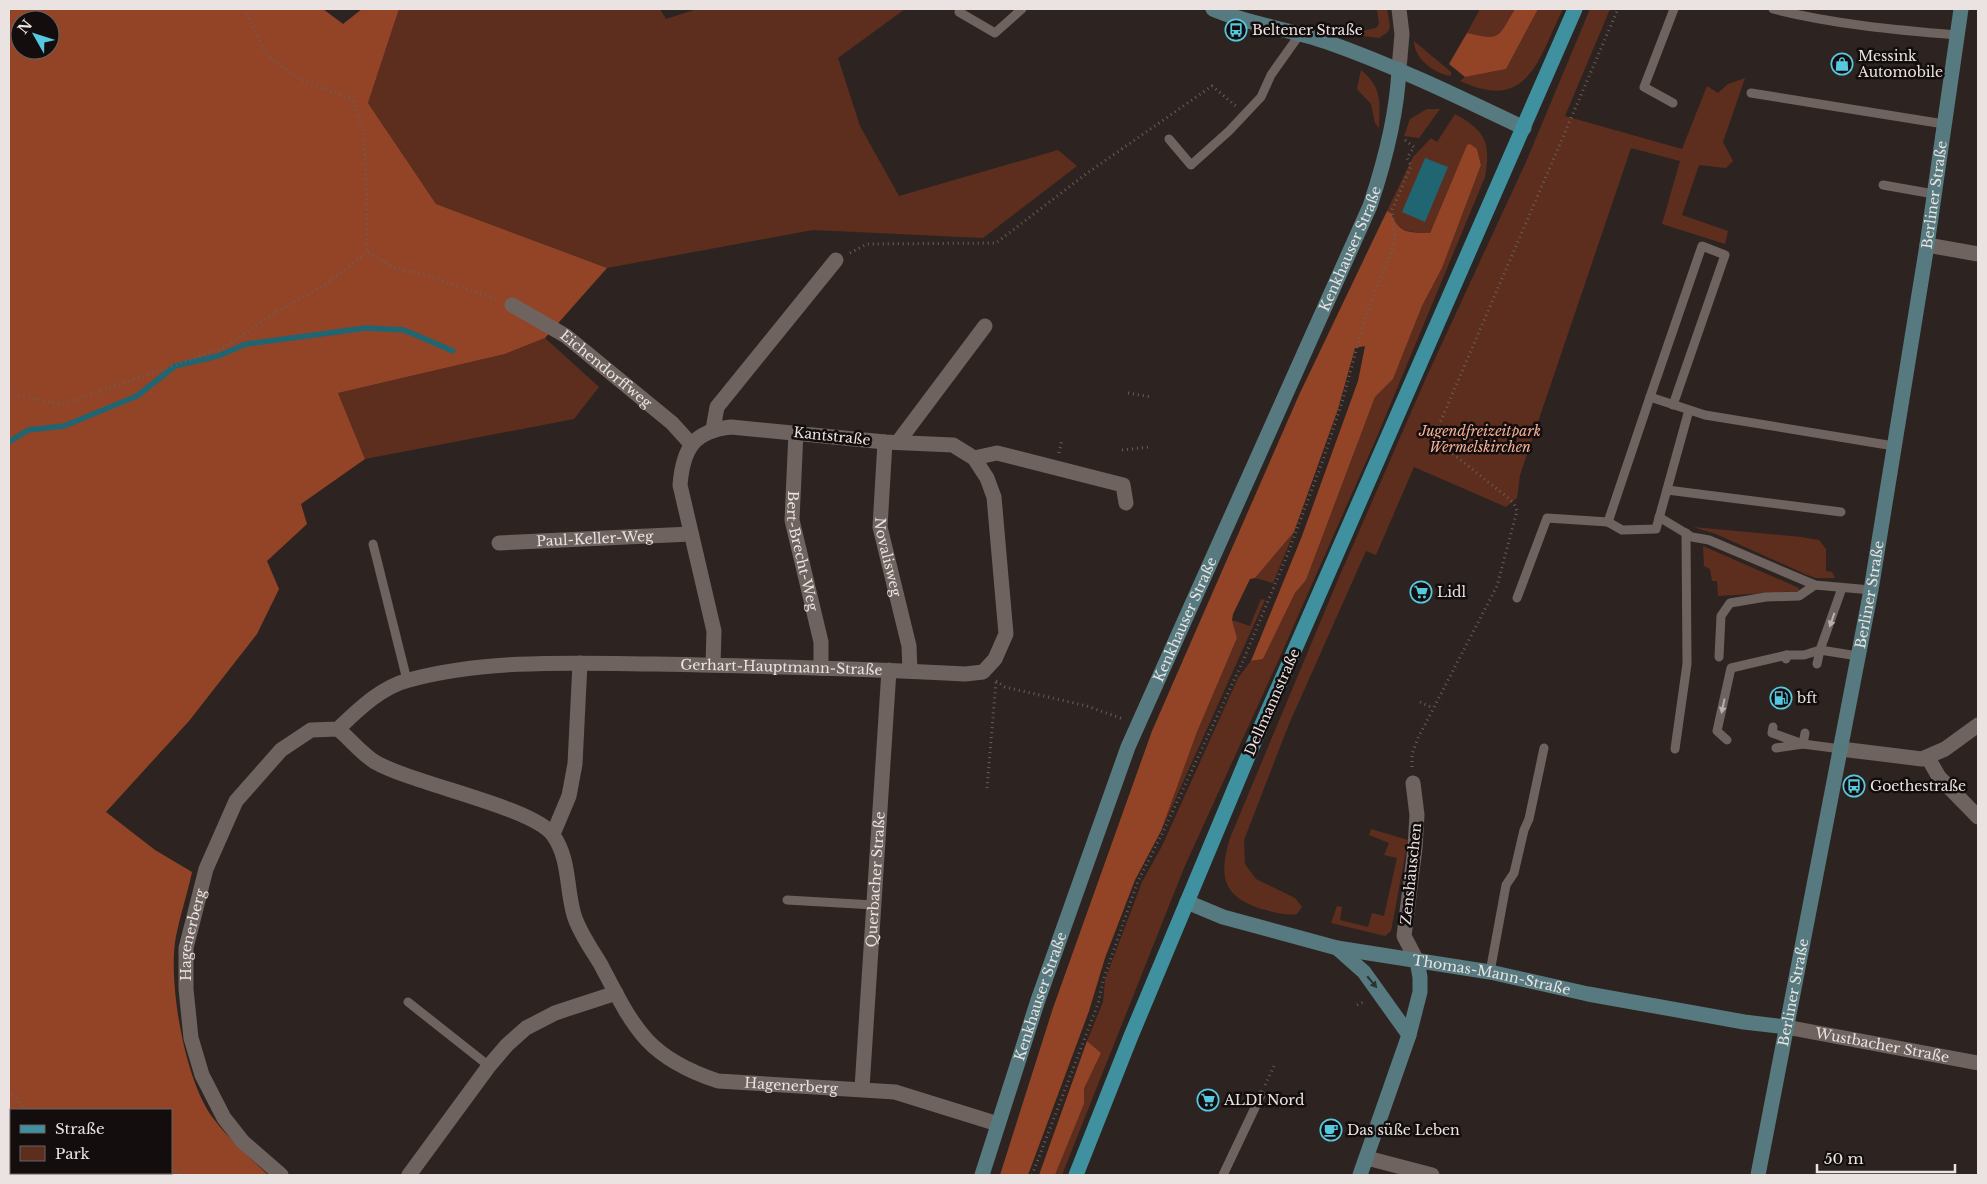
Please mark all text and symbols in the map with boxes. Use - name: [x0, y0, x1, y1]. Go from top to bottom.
- north arrow: [10, 10, 60, 60]
- text: N: [14, 16, 36, 38]
- bus stop icon: Beltener Straße: [1224, 18, 1248, 42]
- place label: Beltener Straße: [1252, 21, 1363, 39]
- place label: Messink Automobile: [1857, 47, 1943, 81]
- shop icon: Messink Automobile: [1830, 52, 1854, 76]
- street label: Berliner Straße: [1918, 140, 1951, 250]
- street label: Kenkhauser Straße: [1315, 184, 1385, 314]
- street label: Eichendorffweg: [556, 326, 656, 412]
- park label: Jugendfreizeitpark Wermelskirchen: [1418, 422, 1541, 456]
- street label: Kantstraße: [793, 423, 871, 449]
- street label: Bert-Brecht-Weg: [783, 490, 822, 613]
- street label: Novalisweg: [871, 517, 906, 599]
- street label: Paul-Keller-Weg: [536, 527, 654, 550]
- street label: Berliner Straße: [1851, 539, 1888, 650]
- street label: Kenkhauser Straße: [1149, 554, 1221, 685]
- supermarket icon: Lidl: [1409, 580, 1433, 604]
- place label: Lidl: [1437, 583, 1466, 601]
- one-way arrow: [1827, 612, 1835, 627]
- street label: Dellmannstraße: [1240, 646, 1304, 758]
- street label: Gerhart-Hauptmann-Straße: [680, 656, 883, 679]
- fuel station icon: bft: [1769, 686, 1793, 710]
- place label: bft: [1796, 689, 1818, 707]
- one-way arrow: [1718, 698, 1726, 714]
- bus stop icon: Goethestraße: [1842, 774, 1866, 798]
- place label: Goethestraße: [1870, 777, 1966, 795]
- street label: Querbacher Straße: [862, 811, 889, 948]
- street label: Zenshäuschen: [1397, 822, 1425, 926]
- street label: Hagenerberg: [176, 886, 210, 981]
- street label: Kenkhauser Straße: [1010, 929, 1070, 1063]
- street label: Berliner Straße: [1774, 937, 1812, 1048]
- street label: Thomas-Mann-Straße: [1411, 951, 1572, 999]
- one-way arrow: [1366, 975, 1377, 988]
- street label: Wustbacher Straße: [1813, 1024, 1951, 1066]
- street label: Hagenerberg: [744, 1074, 839, 1097]
- supermarket icon: ALDI Nord: [1196, 1088, 1220, 1112]
- place label: ALDI Nord: [1223, 1091, 1305, 1109]
- legend: [10, 1109, 172, 1174]
- cafe icon: Das süße Leben: [1319, 1118, 1343, 1142]
- text: Straße: [55, 1119, 105, 1138]
- place label: Das süße Leben: [1347, 1121, 1460, 1139]
- scale bar: [1817, 1142, 1954, 1174]
- text: Park: [55, 1144, 91, 1163]
- text: 50 m: [1824, 1149, 1864, 1168]

